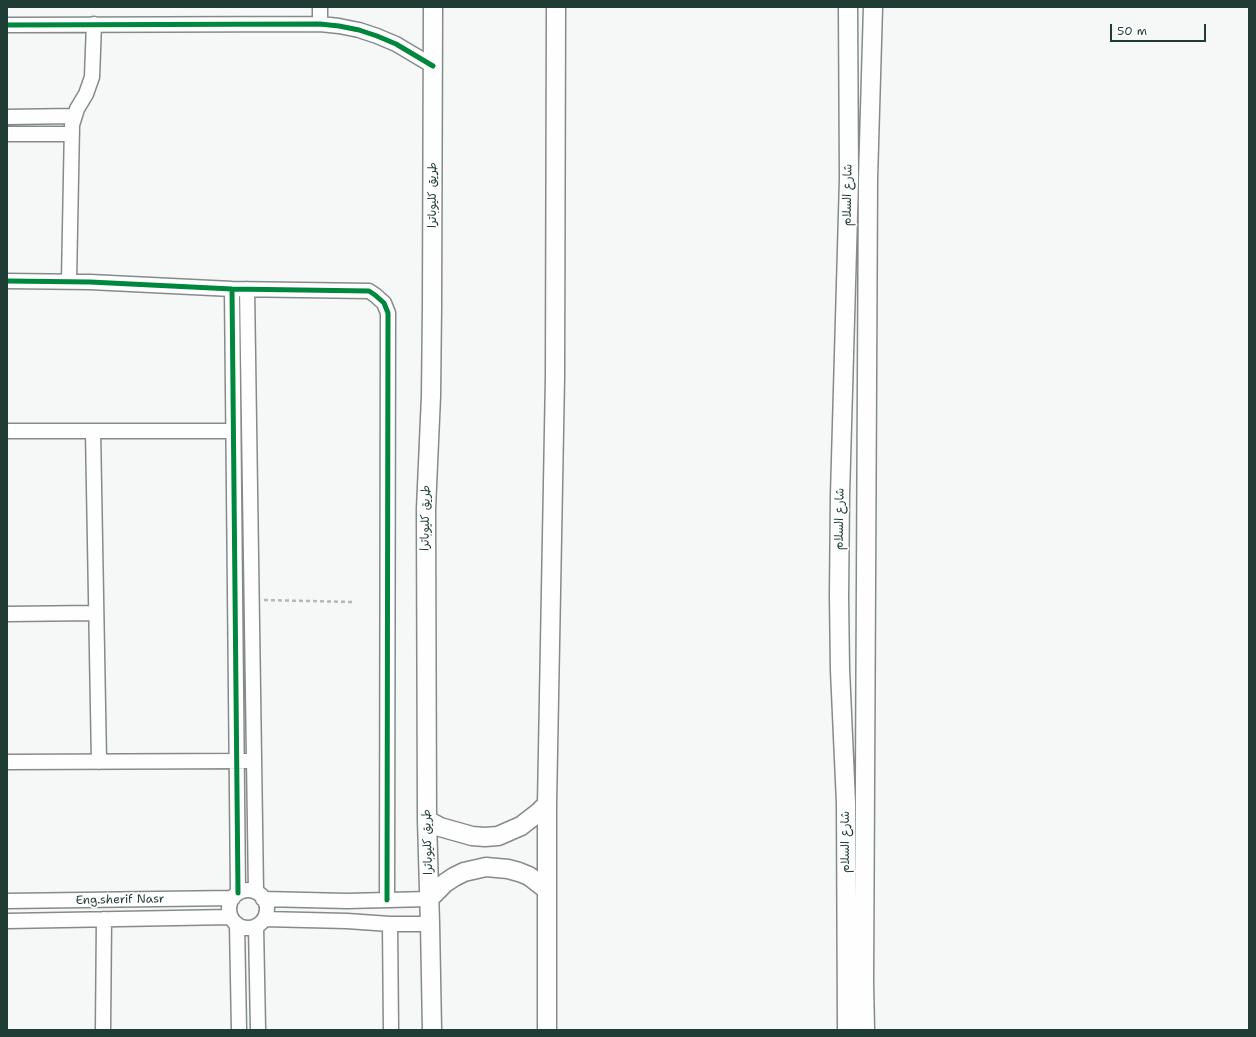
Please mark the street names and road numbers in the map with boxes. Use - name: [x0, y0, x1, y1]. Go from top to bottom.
- street label: طريق كليوباترا: [426, 162, 440, 228]
- street label: شارع السلام: [840, 164, 856, 226]
- street label: طريق كليوباترا: [418, 485, 434, 551]
- street label: شارع السلام: [832, 488, 848, 550]
- street label: طريق كليوباترا: [420, 809, 436, 875]
- street label: شارع السلام: [839, 811, 853, 873]
- street label: Eng.sherif Nasr: [75, 892, 165, 908]

